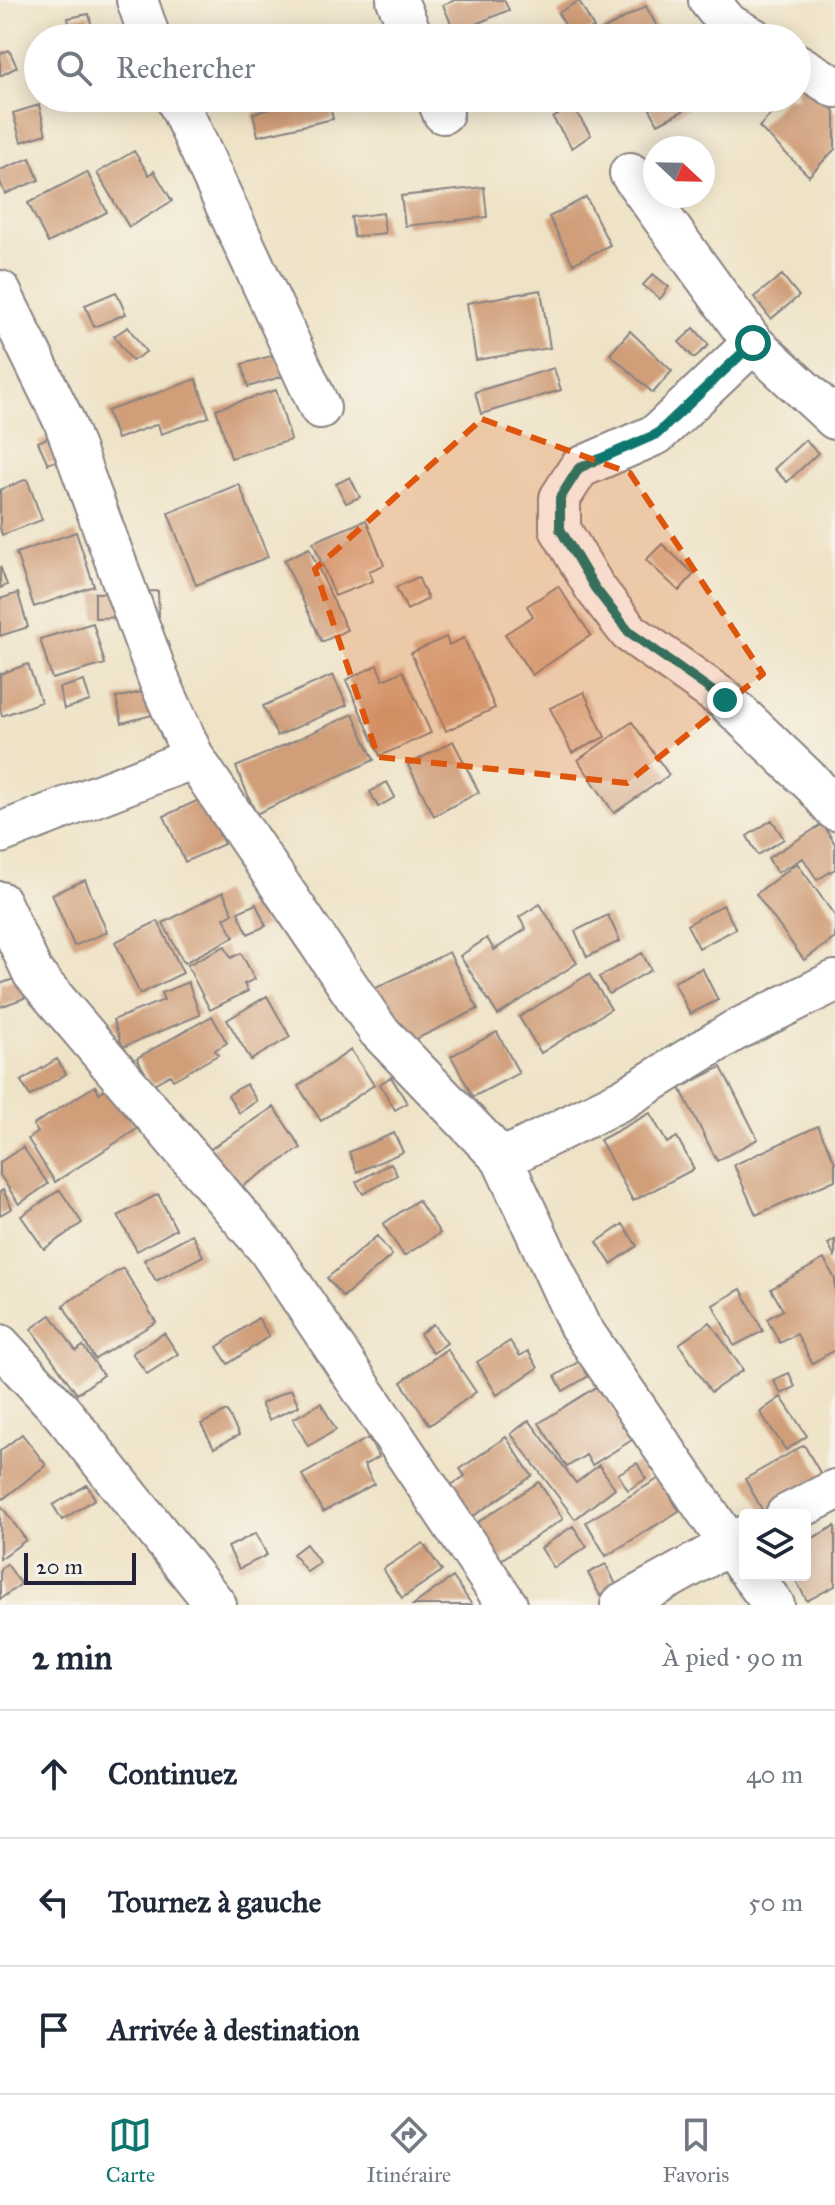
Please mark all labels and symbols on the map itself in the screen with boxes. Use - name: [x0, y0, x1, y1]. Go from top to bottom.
- north arrow: [643, 136, 715, 208]
- route start: [735, 325, 771, 361]
- route end: [707, 682, 743, 718]
- scale bar: [24, 1549, 136, 1585]

